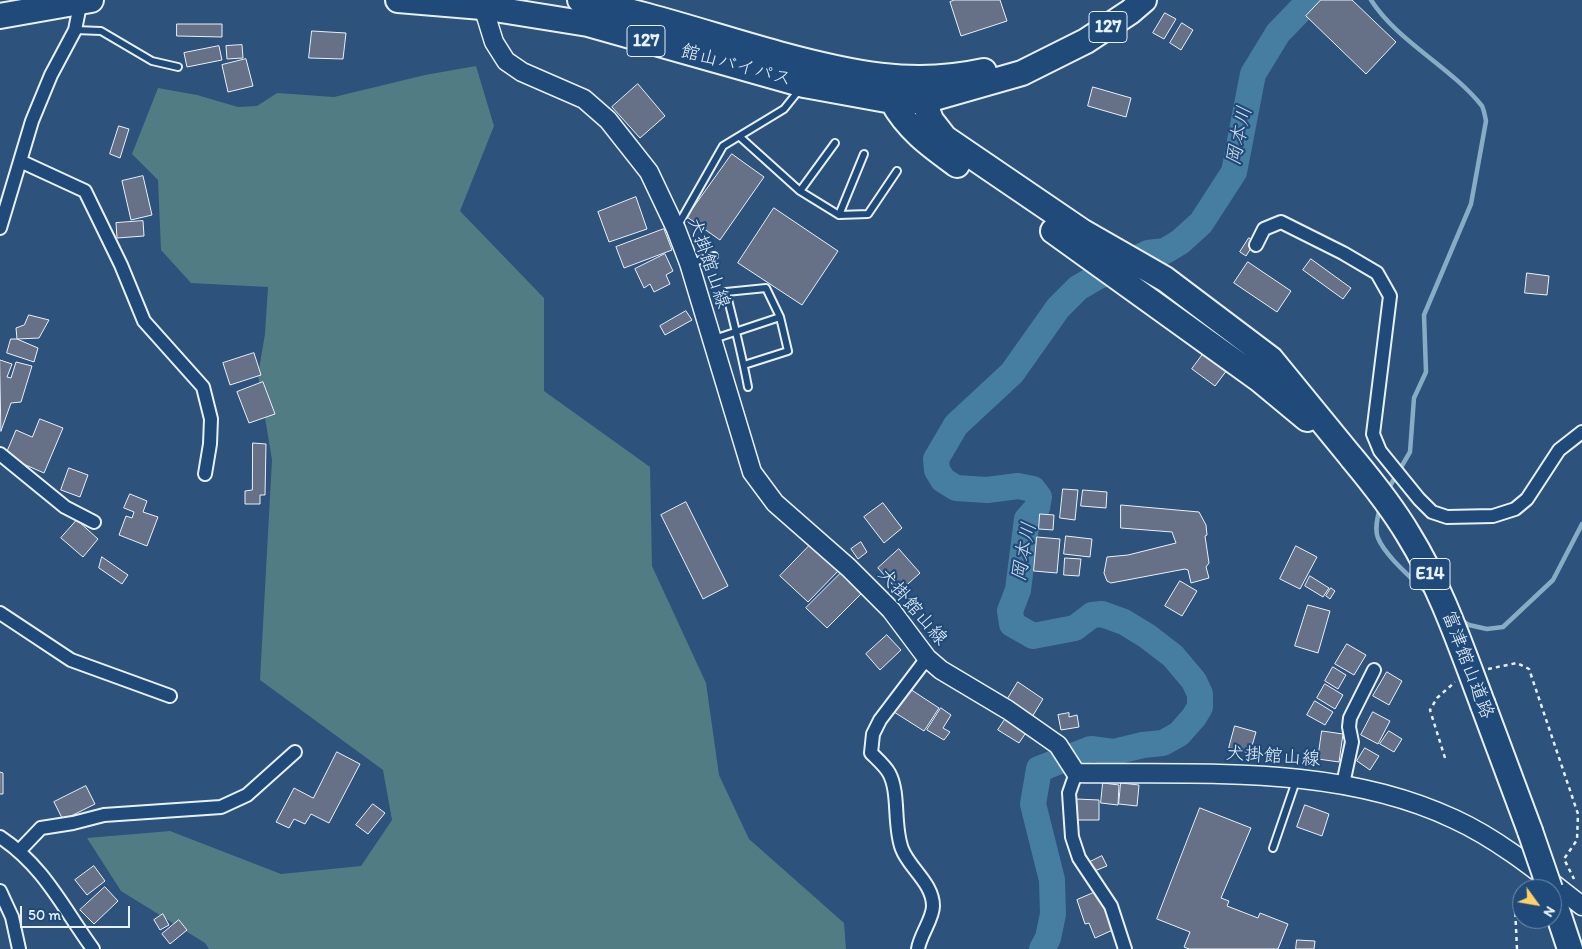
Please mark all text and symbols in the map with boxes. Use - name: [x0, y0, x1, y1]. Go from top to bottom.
- road number: 127: [1089, 12, 1127, 42]
- road number: 127: [627, 26, 665, 56]
- street label: 館山バイパス: [678, 40, 794, 92]
- water label: 岡本川: [1222, 104, 1258, 168]
- street label: 犬掛館山線: [682, 214, 734, 312]
- water label: 岡本川: [1007, 520, 1043, 584]
- road number: E14: [1410, 558, 1450, 590]
- street label: 犬掛館山線: [872, 564, 952, 650]
- street label: 富津館山道路: [1436, 608, 1498, 722]
- street label: 犬掛館山線: [1225, 742, 1321, 772]
- north arrow: [1512, 879, 1562, 929]
- scale bar: [22, 896, 132, 928]
- text: N: [1540, 903, 1559, 920]
- text: 50 m: [28, 906, 61, 924]

